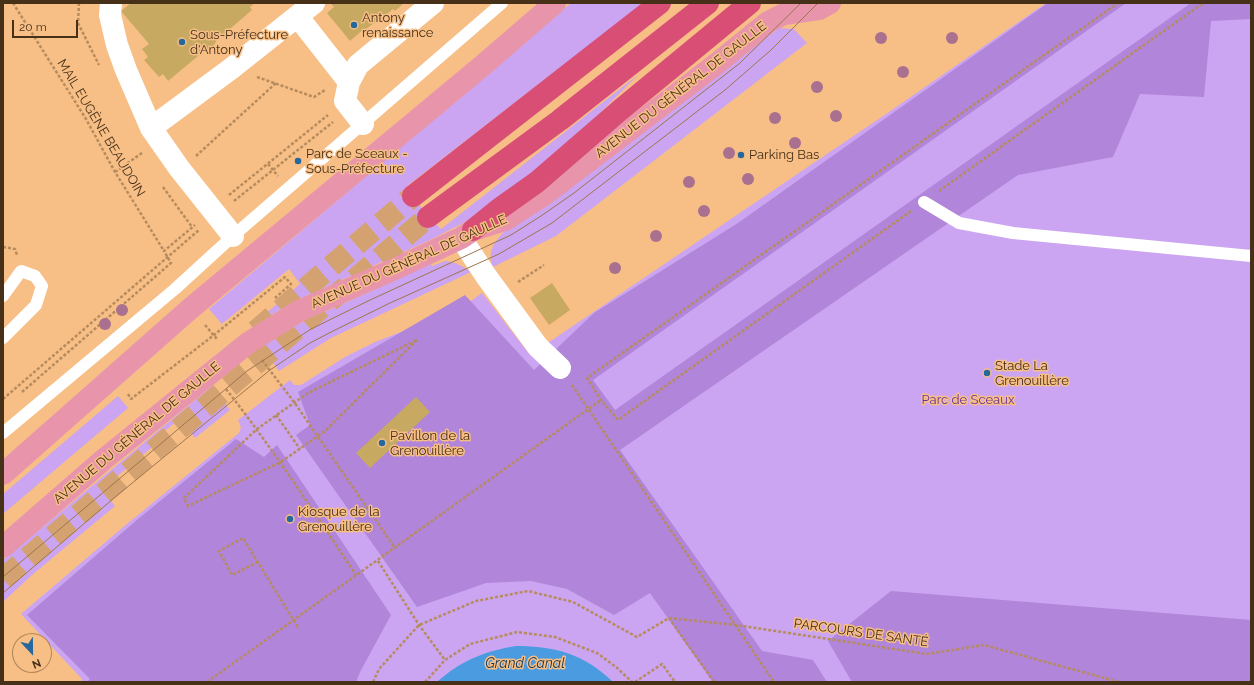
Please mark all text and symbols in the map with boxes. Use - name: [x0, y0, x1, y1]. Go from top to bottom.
- place label: Antony renaissance: [362, 10, 433, 41]
- scale bar: [14, 12, 80, 38]
- street label: AVENUE DU GÉNÉRAL DE GAULLE: [592, 18, 770, 162]
- text: 20 m: [19, 20, 47, 34]
- marker: Antony renaissance: [349, 20, 359, 30]
- place label: Sous-Préfecture d'Antony: [190, 27, 288, 58]
- marker: Sous-Préfecture d'Antony: [177, 37, 187, 47]
- street label: MAIL EUGÈNE BEAUDOIN: [54, 56, 148, 200]
- place label: Parc de Sceaux - Sous-Préfecture: [306, 146, 408, 177]
- place label: Parking Bas: [749, 147, 819, 163]
- marker: Parking Bas: [736, 150, 746, 160]
- marker: Parc de Sceaux - Sous-Préfecture: [293, 156, 303, 166]
- street label: AVENUE DU GÉNÉRAL DE GAULLE: [309, 212, 509, 312]
- place label: Stade La Grenouillère: [995, 358, 1069, 389]
- street label: AVENUE DU GÉNÉRAL DE GAULLE: [51, 359, 223, 507]
- marker: Stade La Grenouillère: [982, 368, 992, 378]
- park label: Parc de Sceaux: [922, 392, 1014, 408]
- place label: Pavillon de la Grenouillère: [390, 428, 470, 459]
- marker: Pavillon de la Grenouillère: [377, 438, 387, 448]
- place label: Kiosque de la Grenouillère: [298, 504, 380, 535]
- marker: Kiosque de la Grenouillère: [285, 514, 295, 524]
- street label: PARCOURS DE SANTÉ: [793, 616, 929, 650]
- north arrow: [12, 633, 52, 673]
- text: N: [30, 656, 43, 671]
- water label: Grand Canal: [485, 656, 565, 672]

